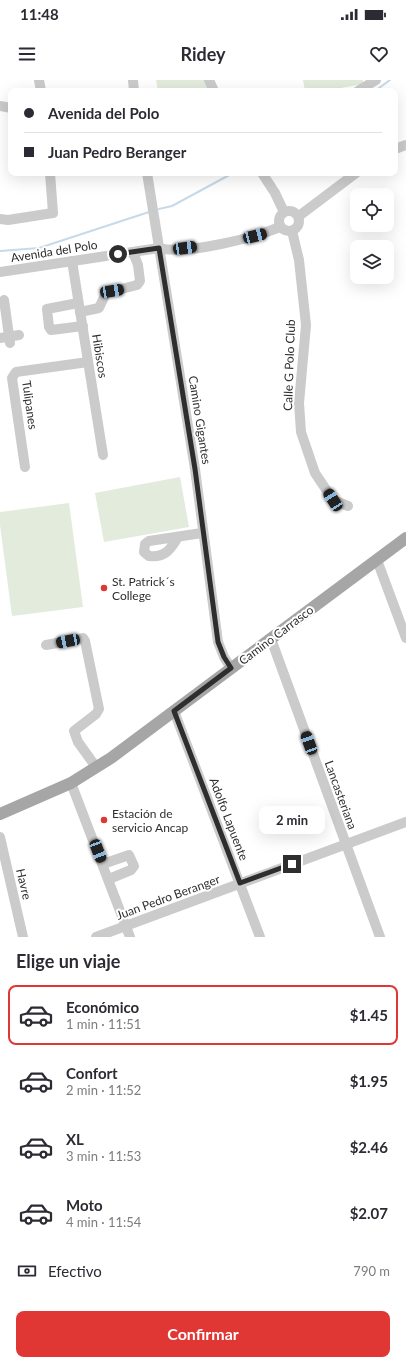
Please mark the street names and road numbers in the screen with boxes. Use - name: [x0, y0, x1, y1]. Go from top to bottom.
- street label: Avenida del Polo: [10, 237, 99, 265]
- street label: Calle G Polo Club: [280, 319, 298, 411]
- street label: Hibiscos: [89, 333, 111, 379]
- street label: Camino Gigantes: [186, 375, 214, 465]
- street label: Tulipanes: [19, 380, 41, 430]
- street label: Camino Carrasco: [236, 602, 316, 668]
- street label: Lancasteriana: [322, 759, 360, 832]
- street label: Adolfo Lapuente: [206, 776, 252, 862]
- street label: Havre: [13, 867, 35, 901]
- street label: Juan Pedro Beranger: [114, 871, 222, 923]

